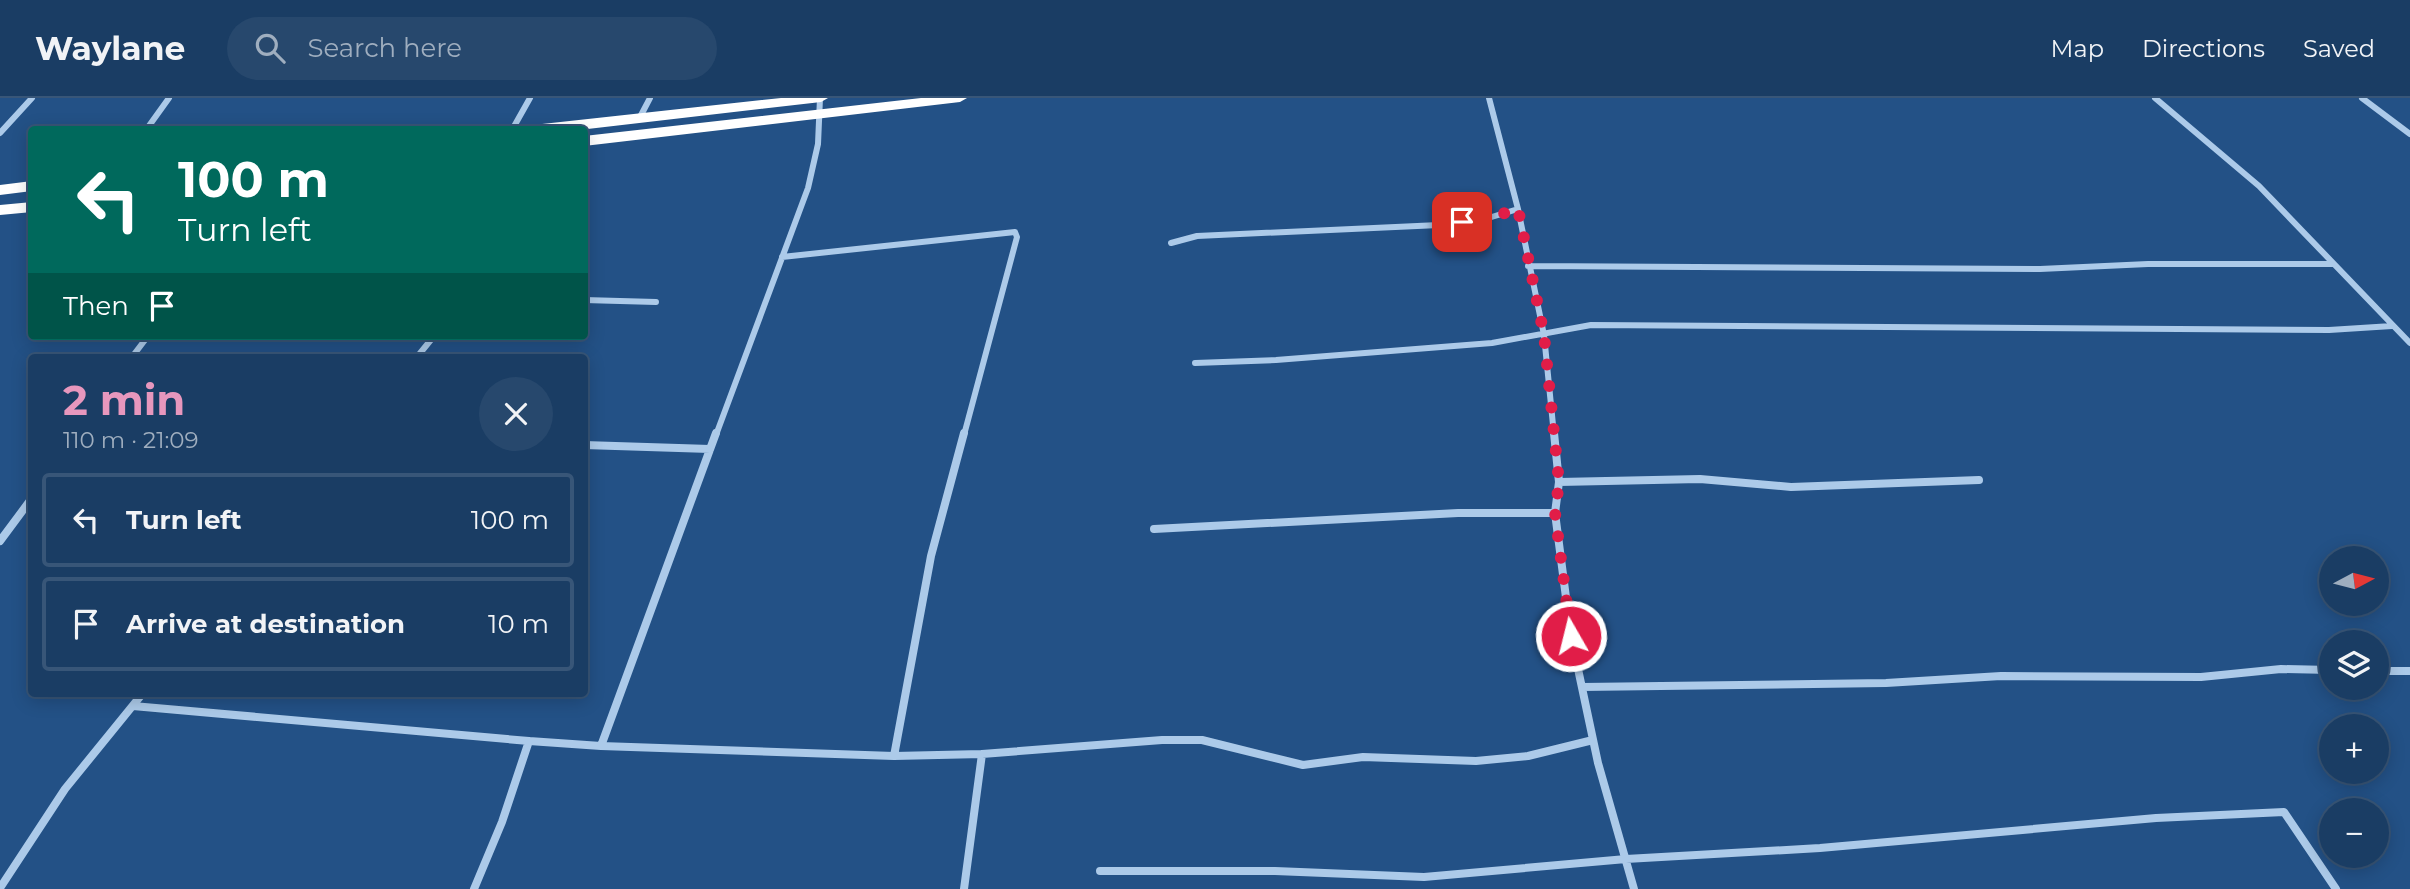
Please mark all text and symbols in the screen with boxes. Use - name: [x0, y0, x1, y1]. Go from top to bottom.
- search box: [227, 17, 717, 80]
- text: Waylane: [35, 28, 185, 68]
- icon: search: [251, 29, 289, 67]
- text: Search here: [307, 32, 462, 64]
- text: Map: [2051, 34, 2104, 63]
- text: Directions: [2142, 34, 2265, 63]
- text: Saved: [2303, 34, 2375, 63]
- text: 100 m: [178, 150, 329, 209]
- icon: left: [63, 154, 154, 245]
- pin: [1432, 192, 1492, 252]
- icon: arrive: [1443, 203, 1481, 241]
- text: Turn left: [178, 210, 312, 249]
- icon: arrive: [143, 287, 181, 325]
- text: Then: [63, 290, 129, 322]
- text: 2 min: [63, 374, 185, 426]
- button: close: [479, 377, 553, 451]
- text: 110 m · 21:09: [63, 426, 199, 454]
- icon: left: [67, 501, 105, 539]
- text: Turn left: [126, 504, 242, 536]
- text: 100 m: [471, 504, 549, 536]
- north arrow: [2319, 546, 2389, 616]
- map controls: [2319, 546, 2389, 868]
- position arrow: [1534, 599, 1608, 673]
- icon: arrive: [67, 605, 105, 643]
- text: Arrive at destination: [126, 608, 405, 640]
- text: 10 m: [488, 608, 549, 640]
- button: layers: [2319, 630, 2389, 700]
- button: +: [2319, 714, 2389, 784]
- button: −: [2319, 798, 2389, 868]

